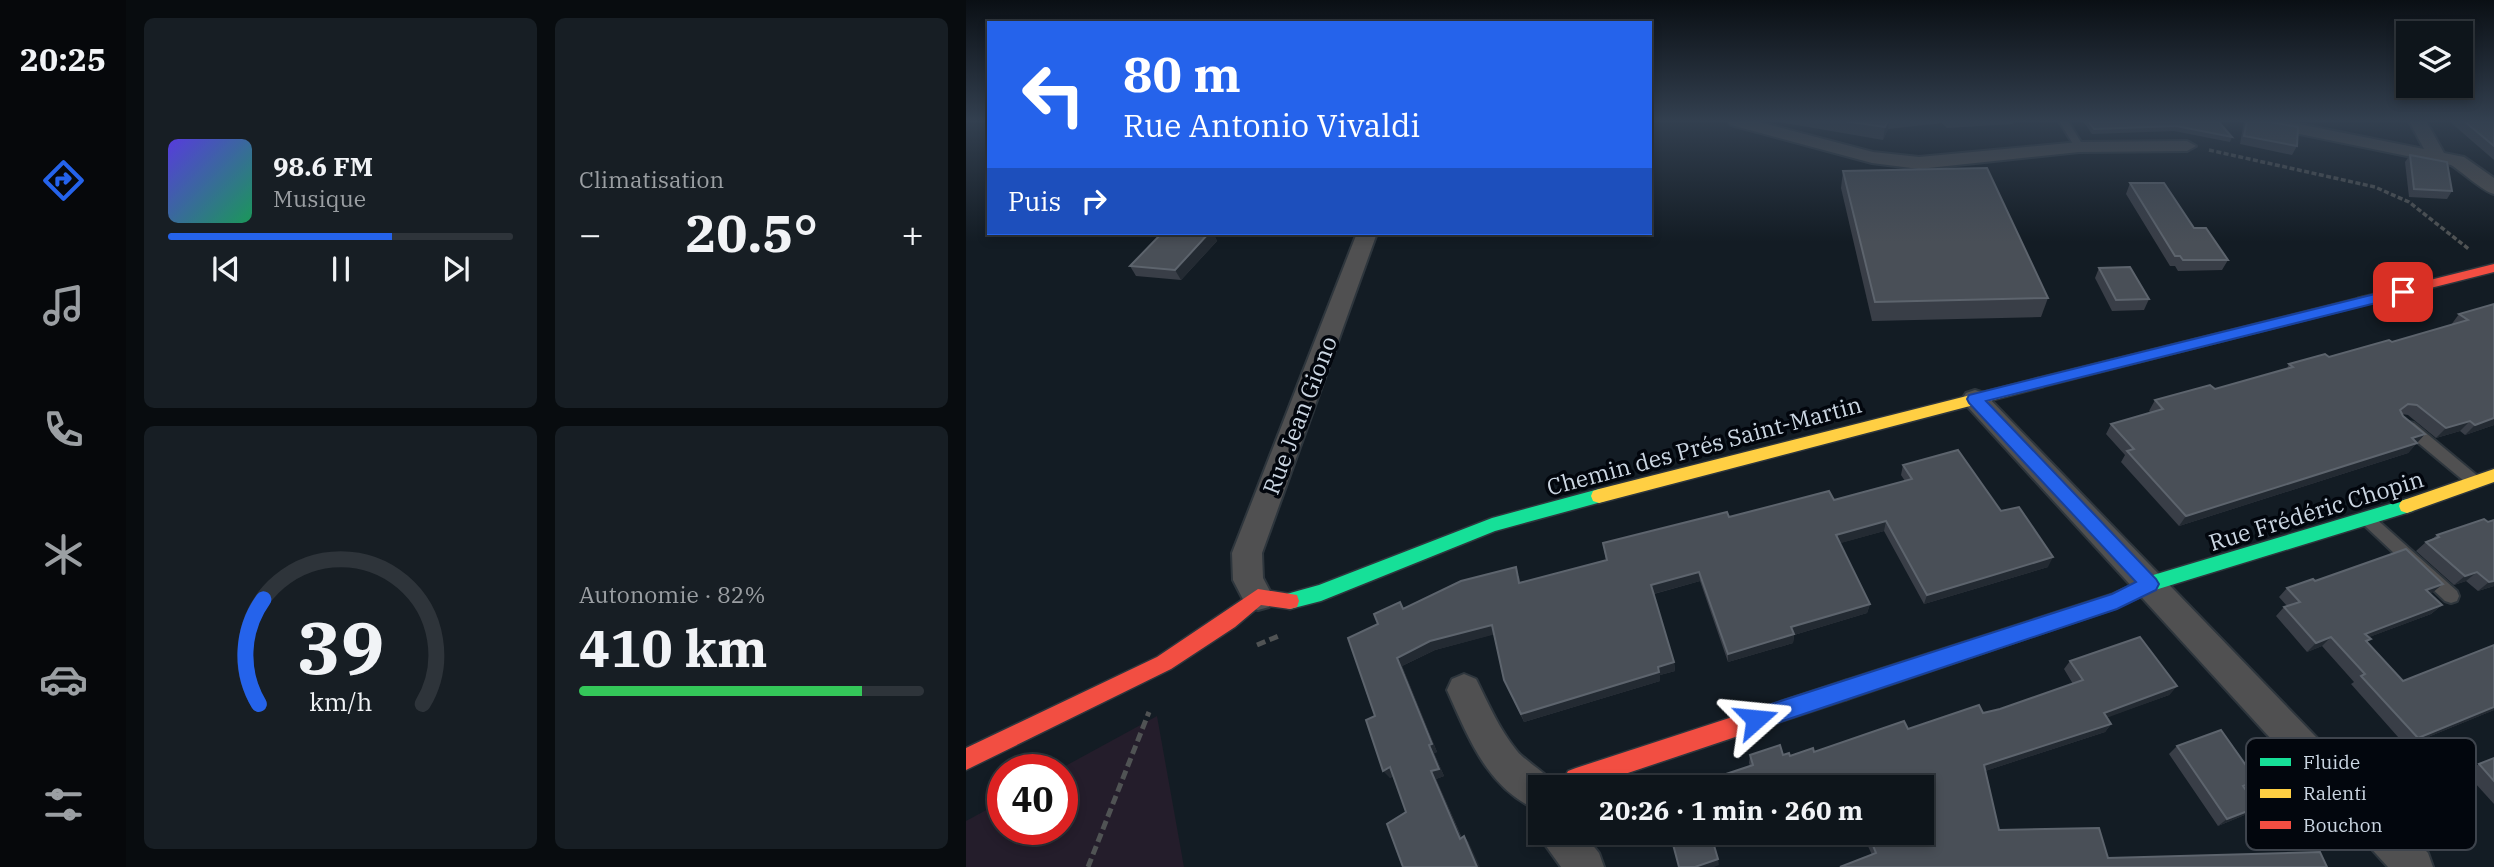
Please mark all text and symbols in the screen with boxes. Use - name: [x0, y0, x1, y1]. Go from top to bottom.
- map controls: [2396, 21, 2473, 98]
- button: layers: [2396, 21, 2473, 98]
- text: 20:25: [20, 38, 106, 80]
- text: 80 m: [1123, 42, 1241, 105]
- icon: left: [1008, 49, 1099, 140]
- text: Rue Antonio Vivaldi: [1123, 104, 1420, 146]
- text: 98.6 FM: [273, 149, 373, 183]
- icon: directions: [39, 156, 88, 205]
- text: Climatisation: [579, 164, 724, 194]
- icon: right: [1075, 182, 1113, 220]
- text: Musique: [273, 183, 366, 213]
- text: Puis: [1008, 184, 1061, 218]
- text: 20.5°: [685, 199, 818, 266]
- text: −: [579, 209, 602, 258]
- text: +: [901, 209, 924, 258]
- icon: previous: [207, 250, 245, 288]
- icon: pause: [322, 250, 360, 288]
- icon: next: [437, 250, 475, 288]
- pin: [2373, 262, 2433, 322]
- icon: arrive: [2384, 273, 2422, 311]
- icon: music: [39, 281, 88, 330]
- street label: Rue Jean Giono: [1255, 332, 1343, 498]
- street label: Chemin des Prés Saint-Martin: [1543, 388, 1865, 502]
- icon: phone: [39, 405, 88, 454]
- street label: Rue Frédéric Chopin: [2205, 463, 2427, 557]
- icon: climate: [39, 530, 88, 579]
- text: Autonomie · 82%: [579, 579, 766, 609]
- text: 39: [297, 599, 384, 694]
- text: 410 km: [579, 614, 768, 681]
- icon: car: [39, 655, 88, 704]
- position arrow: [1719, 682, 1793, 756]
- text: km/h: [309, 684, 372, 717]
- legend: [2246, 738, 2476, 850]
- text: Fluide: [2303, 750, 2360, 774]
- speed limit sign: 40: [987, 754, 1078, 845]
- icon: filters: [39, 780, 88, 829]
- text: Ralenti: [2303, 781, 2367, 805]
- text: 20:26 · 1 min · 260 m: [1599, 793, 1863, 827]
- text: Bouchon: [2303, 813, 2383, 837]

